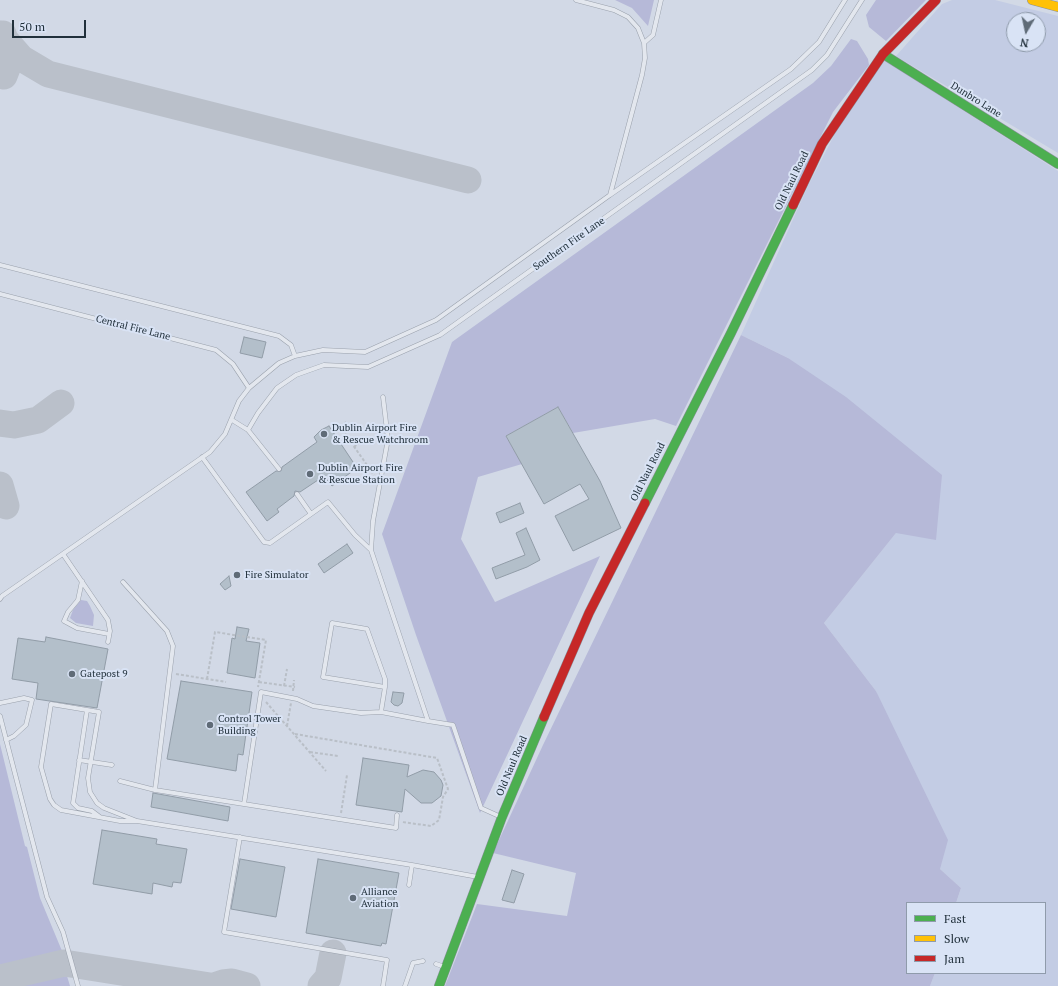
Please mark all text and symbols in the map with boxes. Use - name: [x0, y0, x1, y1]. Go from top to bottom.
- scale bar: [14, 12, 88, 38]
- north arrow: [1006, 12, 1046, 52]
- text: 50 m: [19, 19, 45, 34]
- text: N: [1019, 35, 1029, 50]
- street label: Dunbro Lane: [948, 80, 1004, 120]
- street label: Old Naul Road: [773, 149, 811, 213]
- street label: Southern Fire Lane: [531, 215, 607, 273]
- street label: Central Fire Lane: [94, 313, 172, 343]
- place label: Dublin Airport Fire & Rescue Watchroom: [332, 422, 428, 446]
- marker: Dublin Airport Fire & Rescue Watchroom: [319, 429, 329, 439]
- street label: Old Naul Road: [628, 441, 668, 503]
- place label: Dublin Airport Fire & Rescue Station: [318, 462, 403, 486]
- marker: Dublin Airport Fire & Rescue Station: [305, 469, 315, 479]
- place label: Fire Simulator: [245, 569, 309, 581]
- marker: Fire Simulator: [232, 570, 242, 580]
- place label: Gatepost 9: [80, 668, 128, 680]
- marker: Gatepost 9: [67, 669, 77, 679]
- place label: Control Tower Building: [218, 713, 281, 736]
- marker: Control Tower Building: [205, 720, 215, 730]
- street label: Old Naul Road: [494, 734, 530, 798]
- place label: Alliance Aviation: [361, 886, 398, 910]
- marker: Alliance Aviation: [348, 893, 358, 903]
- legend: [906, 902, 1046, 974]
- text: Fast: [944, 911, 966, 926]
- text: Slow: [944, 931, 969, 946]
- text: Jam: [944, 951, 965, 966]

